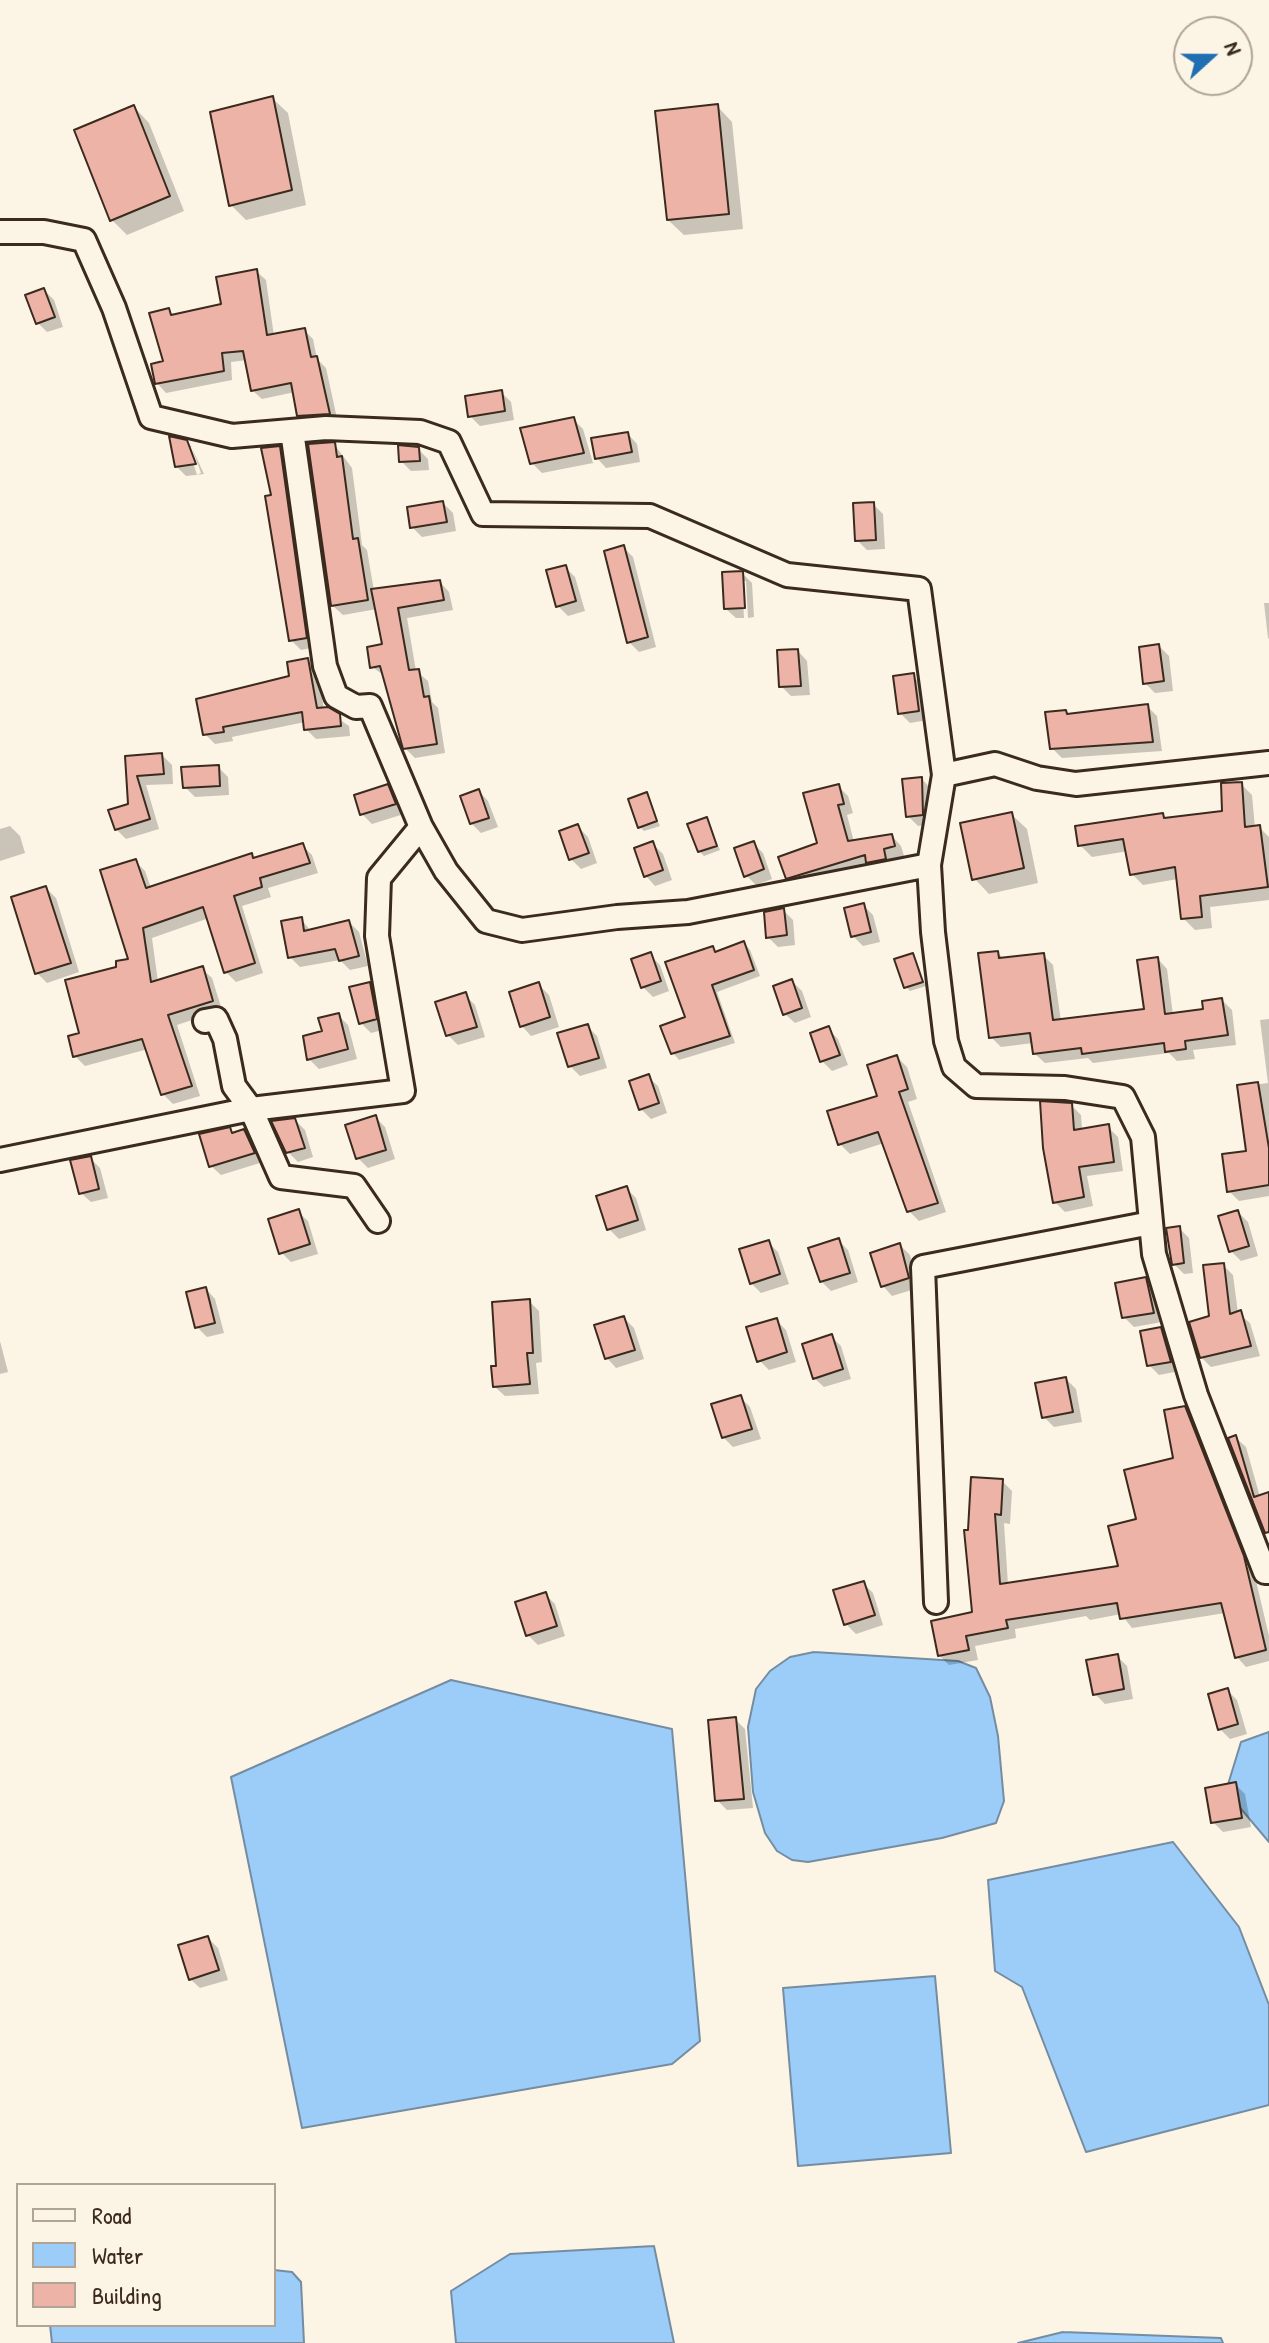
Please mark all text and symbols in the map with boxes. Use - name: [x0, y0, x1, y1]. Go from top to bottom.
- north arrow: [1173, 16, 1253, 96]
- text: N: [1217, 37, 1250, 59]
- legend: [16, 2183, 276, 2327]
- text: Road: [92, 2199, 131, 2231]
- text: Water: [92, 2239, 143, 2271]
- text: Building: [92, 2279, 162, 2311]

